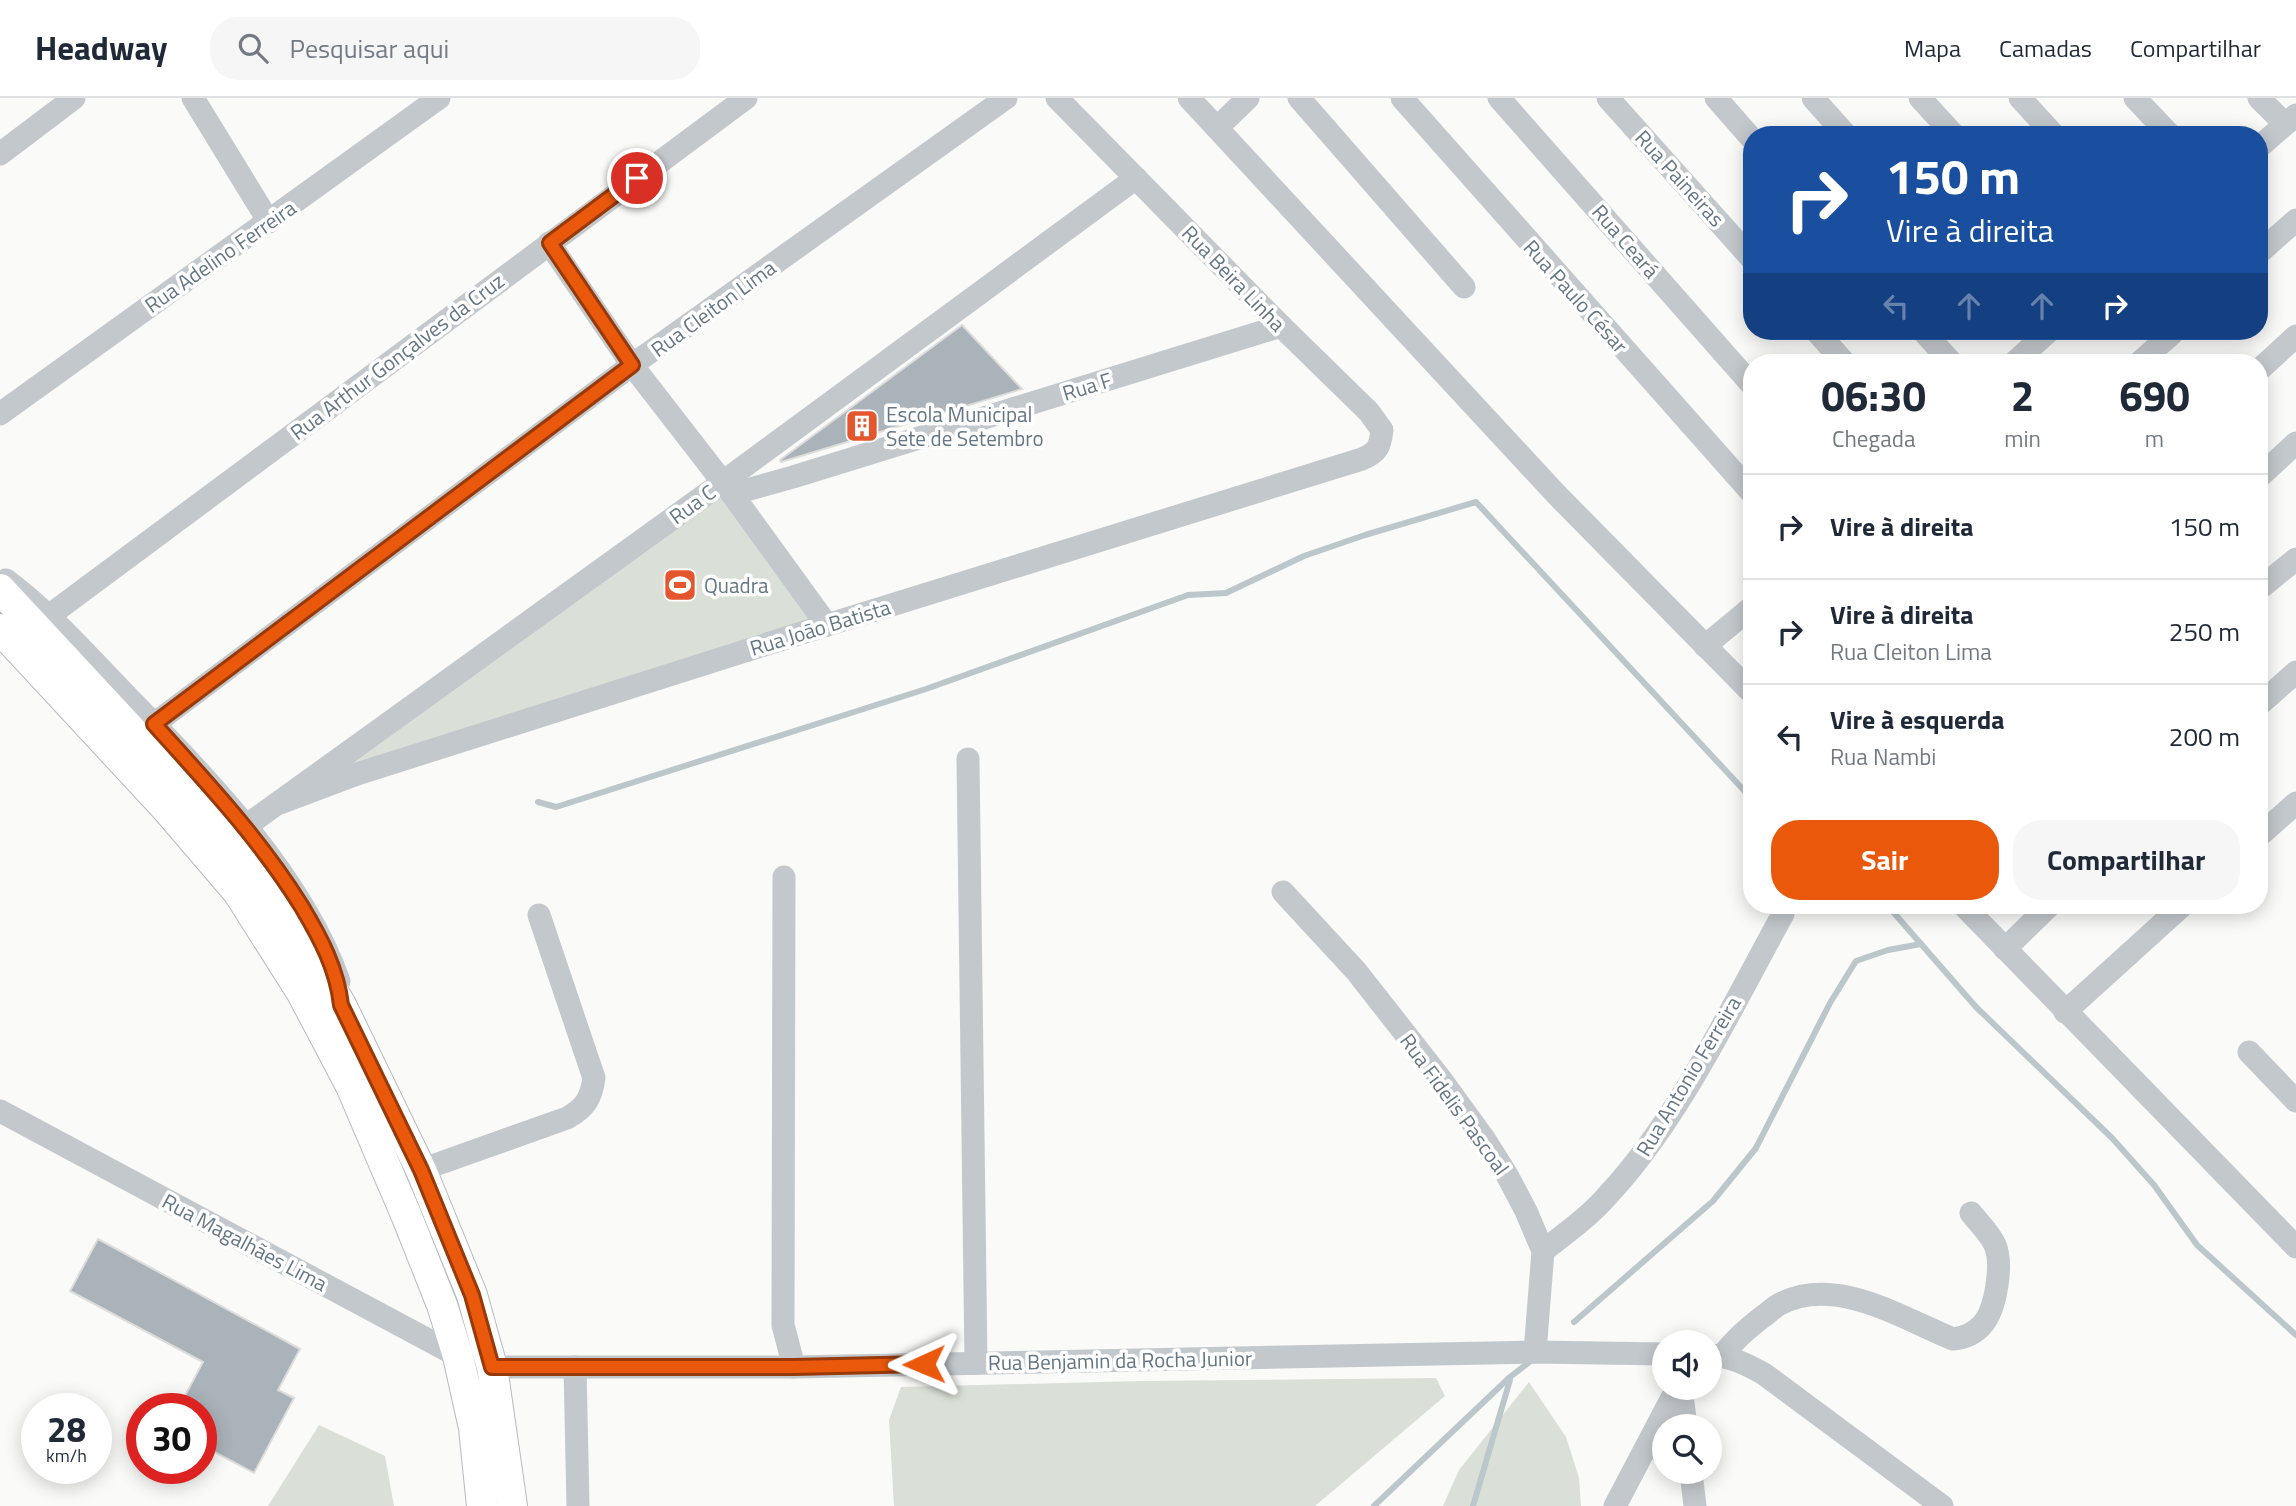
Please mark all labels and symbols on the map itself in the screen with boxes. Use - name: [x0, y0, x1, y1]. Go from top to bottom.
- street label: Rua Paineiras: [1628, 122, 1732, 234]
- pin: [607, 148, 667, 208]
- street label: Rua Adelino Ferreira: [138, 191, 303, 320]
- street label: Rua Ceará: [1585, 197, 1668, 286]
- street label: Rua Beira Linha: [1175, 217, 1294, 339]
- street label: Rua Paulo César: [1516, 232, 1636, 360]
- street label: Rua Cleiton Lima: [644, 251, 783, 364]
- street label: Rua Arthur Gonçalves da Cruz: [283, 265, 511, 447]
- street label: Rua F: [1058, 363, 1116, 409]
- place label: Escola Municipal Sete de Setembro: [886, 398, 1044, 454]
- building icon: Escola Municipal Sete de Setembro: [843, 407, 881, 445]
- street label: Rua C: [662, 476, 722, 532]
- sports icon: Quadra: [661, 566, 699, 604]
- place label: Quadra: [704, 569, 769, 601]
- street label: Rua Joāo Batista: [746, 590, 895, 664]
- street label: Rua Antonio Ferreira: [1628, 990, 1749, 1162]
- street label: Rua Fidelis Pascoal: [1393, 1026, 1517, 1182]
- street label: Rua Magalhães Lima: [157, 1185, 334, 1299]
- position arrow: [887, 1327, 961, 1401]
- street label: Rua Benjamin da Rocha Junior: [988, 1342, 1252, 1378]
- speed limit sign: 30: [126, 1393, 217, 1484]

